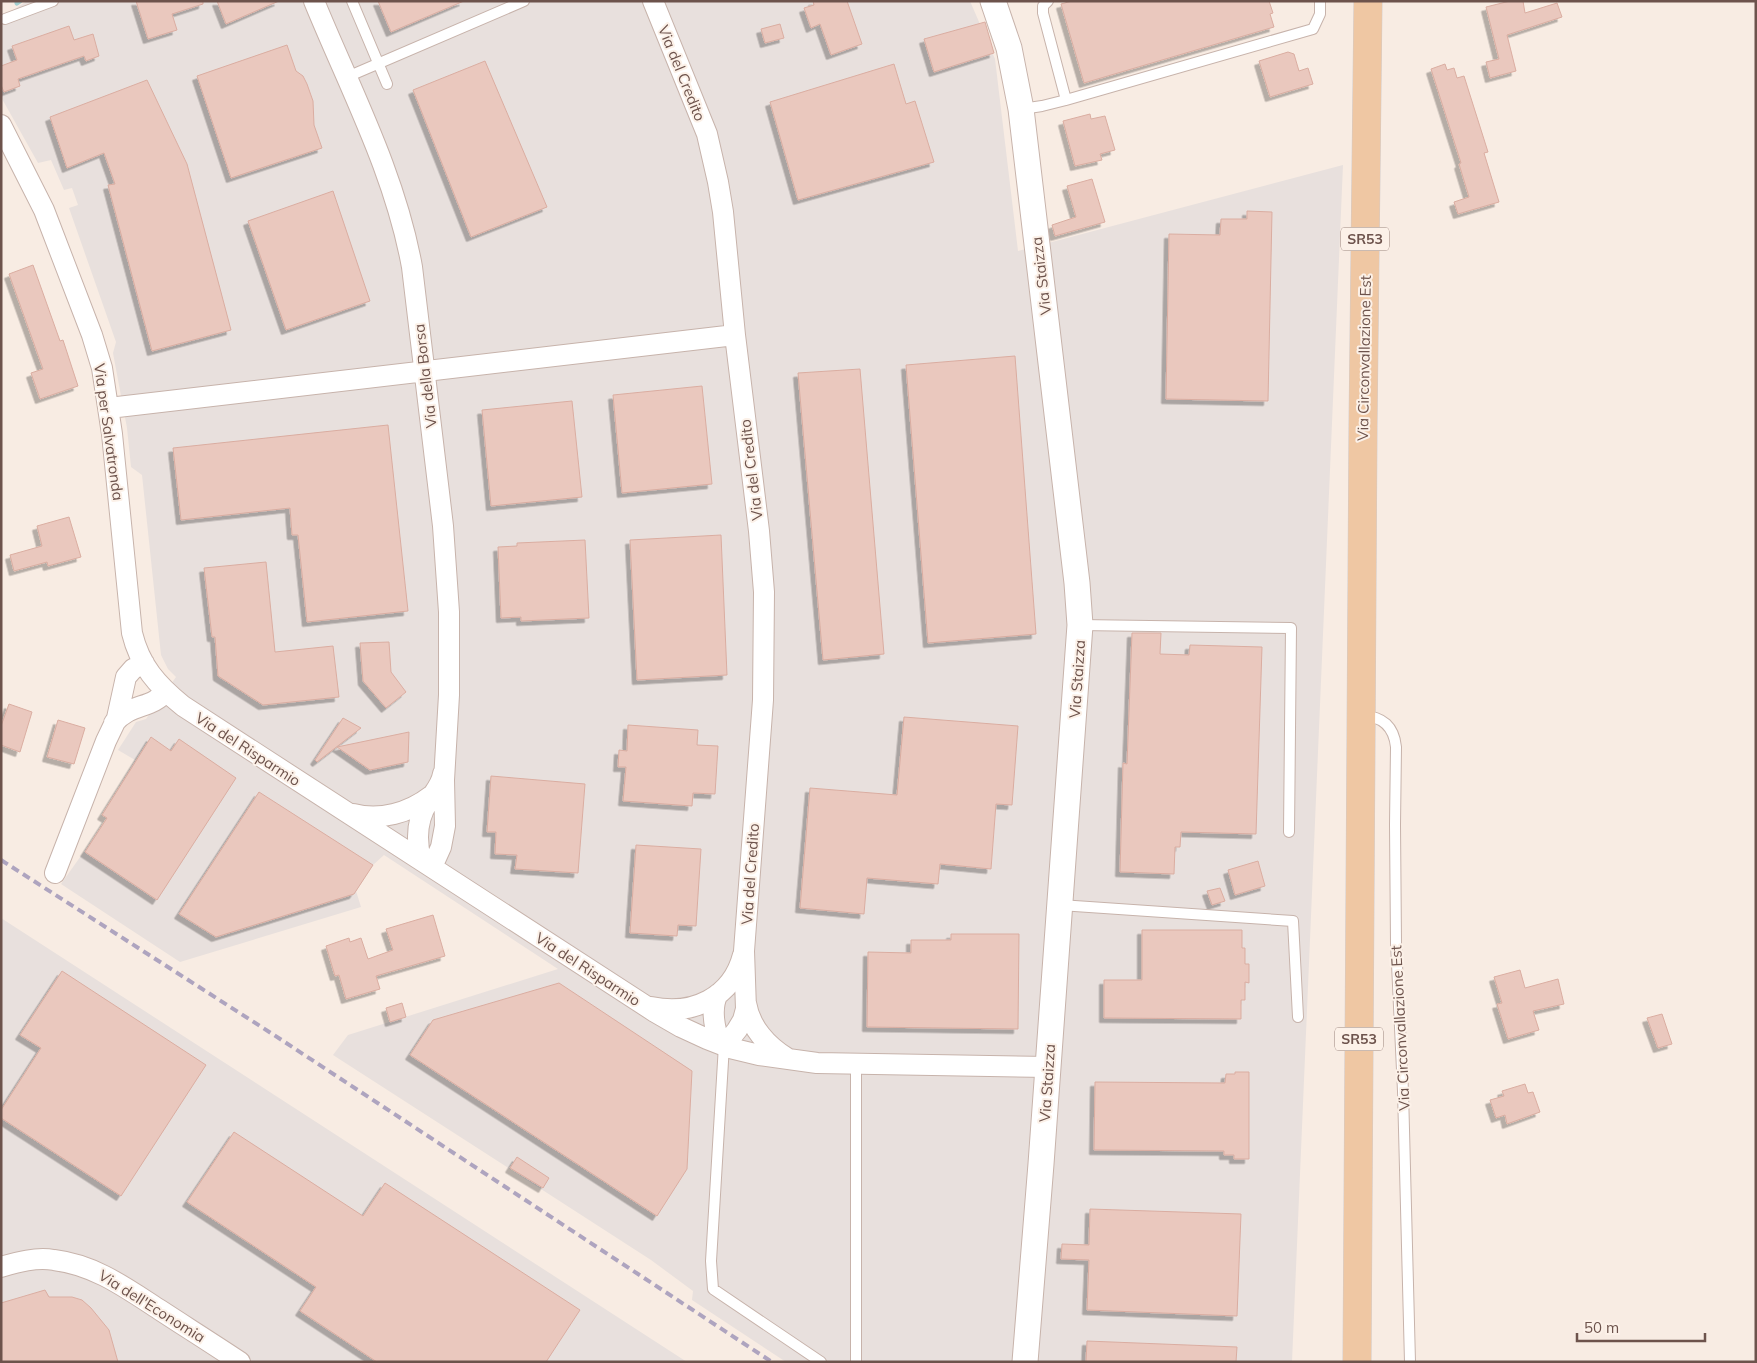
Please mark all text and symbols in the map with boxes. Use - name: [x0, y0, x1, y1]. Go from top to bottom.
- street label: Via del Credito: [654, 22, 710, 124]
- road number: SR53: [1341, 228, 1389, 250]
- street label: Via Staizza: [1027, 236, 1055, 316]
- street label: Via Circonvallazione Est: [1353, 275, 1375, 441]
- street label: Via della Borsa: [409, 323, 441, 429]
- street label: Via per Salvatronda: [90, 362, 128, 502]
- street label: Via del Credito: [735, 418, 767, 522]
- street label: Via Staizza: [1065, 639, 1089, 719]
- street label: Via del Risparmio: [192, 708, 304, 790]
- street label: Via del Credito: [737, 823, 763, 925]
- street label: Via del Risparmio: [532, 928, 644, 1010]
- street label: Via Circonvallazione Est: [1386, 945, 1414, 1111]
- road number: SR53: [1335, 1028, 1383, 1050]
- street label: Via Staizza: [1035, 1043, 1059, 1123]
- street label: Via dell'Economia: [95, 1266, 209, 1346]
- scale bar: [1577, 1310, 1704, 1342]
- text: 50 m: [1584, 1318, 1619, 1337]

